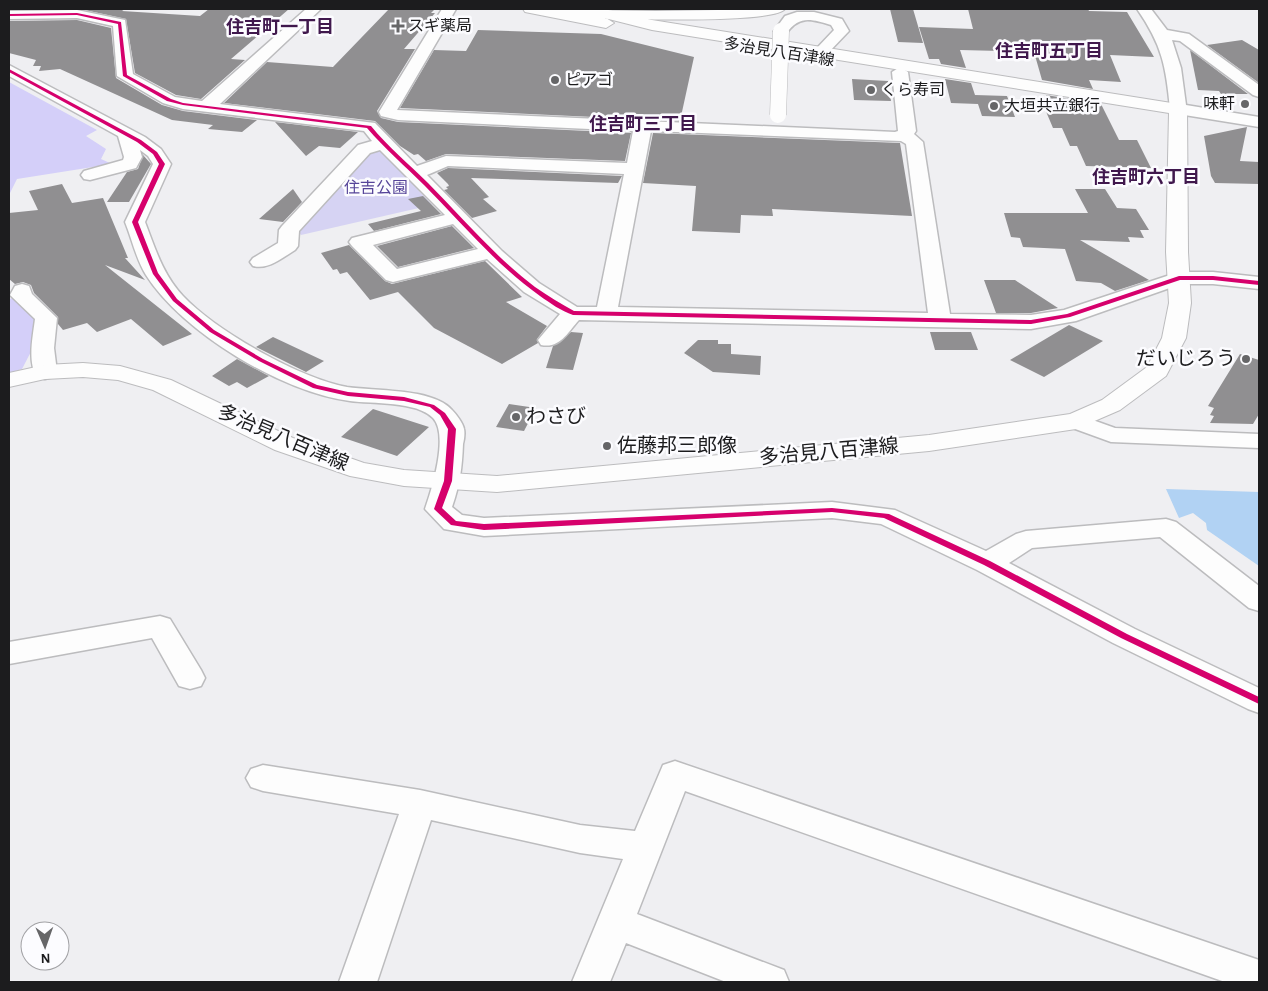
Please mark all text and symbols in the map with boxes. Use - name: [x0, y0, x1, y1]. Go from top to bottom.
- district label: 住吉町一丁目: [226, 17, 334, 37]
- place label: スギ薬局: [408, 17, 472, 34]
- marker: スギ薬局: [392, 20, 404, 32]
- street label: 多治見八百津線: [722, 34, 836, 69]
- district label: 住吉町五丁目: [995, 41, 1103, 61]
- place label: ピアゴ: [565, 71, 613, 88]
- marker: ピアゴ: [549, 74, 561, 86]
- place label: くら寿司: [881, 81, 945, 98]
- marker: くら寿司: [865, 84, 877, 96]
- place label: 味軒: [1203, 96, 1235, 112]
- place label: 大垣共立銀行: [1004, 97, 1100, 114]
- marker: 味軒: [1239, 98, 1251, 110]
- marker: 大垣共立銀行: [988, 100, 1000, 112]
- district label: 住吉町三丁目: [589, 114, 697, 134]
- district label: 住吉町六丁目: [1092, 167, 1200, 187]
- park label: 住吉公園: [344, 179, 408, 196]
- place label: だいじろう: [1136, 349, 1236, 369]
- marker: だいじろう: [1240, 353, 1252, 365]
- street label: 多治見八百津線: [215, 400, 352, 475]
- place label: わさび: [526, 406, 586, 427]
- marker: わさび: [510, 411, 522, 423]
- street label: 多治見八百津線: [758, 434, 900, 468]
- place label: 佐藤邦三郎像: [617, 435, 737, 456]
- marker: 佐藤邦三郎像: [601, 440, 613, 452]
- north arrow: [20, 921, 70, 971]
- text: N: [40, 951, 51, 965]

